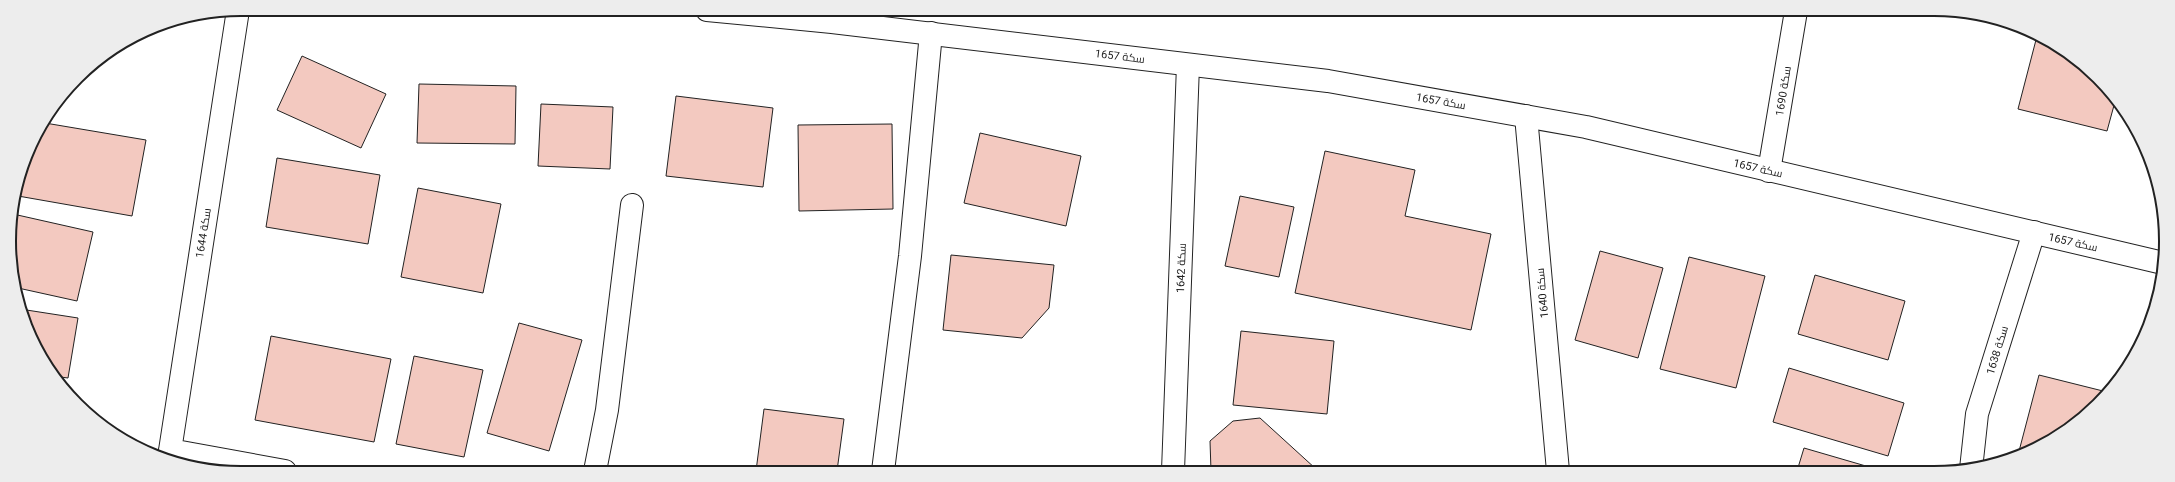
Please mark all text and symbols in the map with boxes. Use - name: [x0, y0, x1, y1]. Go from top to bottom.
- street label: سكة 1657: [1094, 47, 1146, 66]
- street label: سكة 1690: [1773, 65, 1794, 117]
- street label: سكة 1657: [1415, 91, 1467, 112]
- street label: سكة 1657: [1732, 157, 1784, 180]
- street label: سكة 1644: [193, 207, 214, 259]
- street label: سكة 1657: [2047, 231, 2099, 254]
- street label: سكة 1642: [1174, 243, 1189, 293]
- street label: سكة 1640: [1534, 267, 1551, 319]
- street label: سكة 1638: [1984, 324, 2011, 376]

